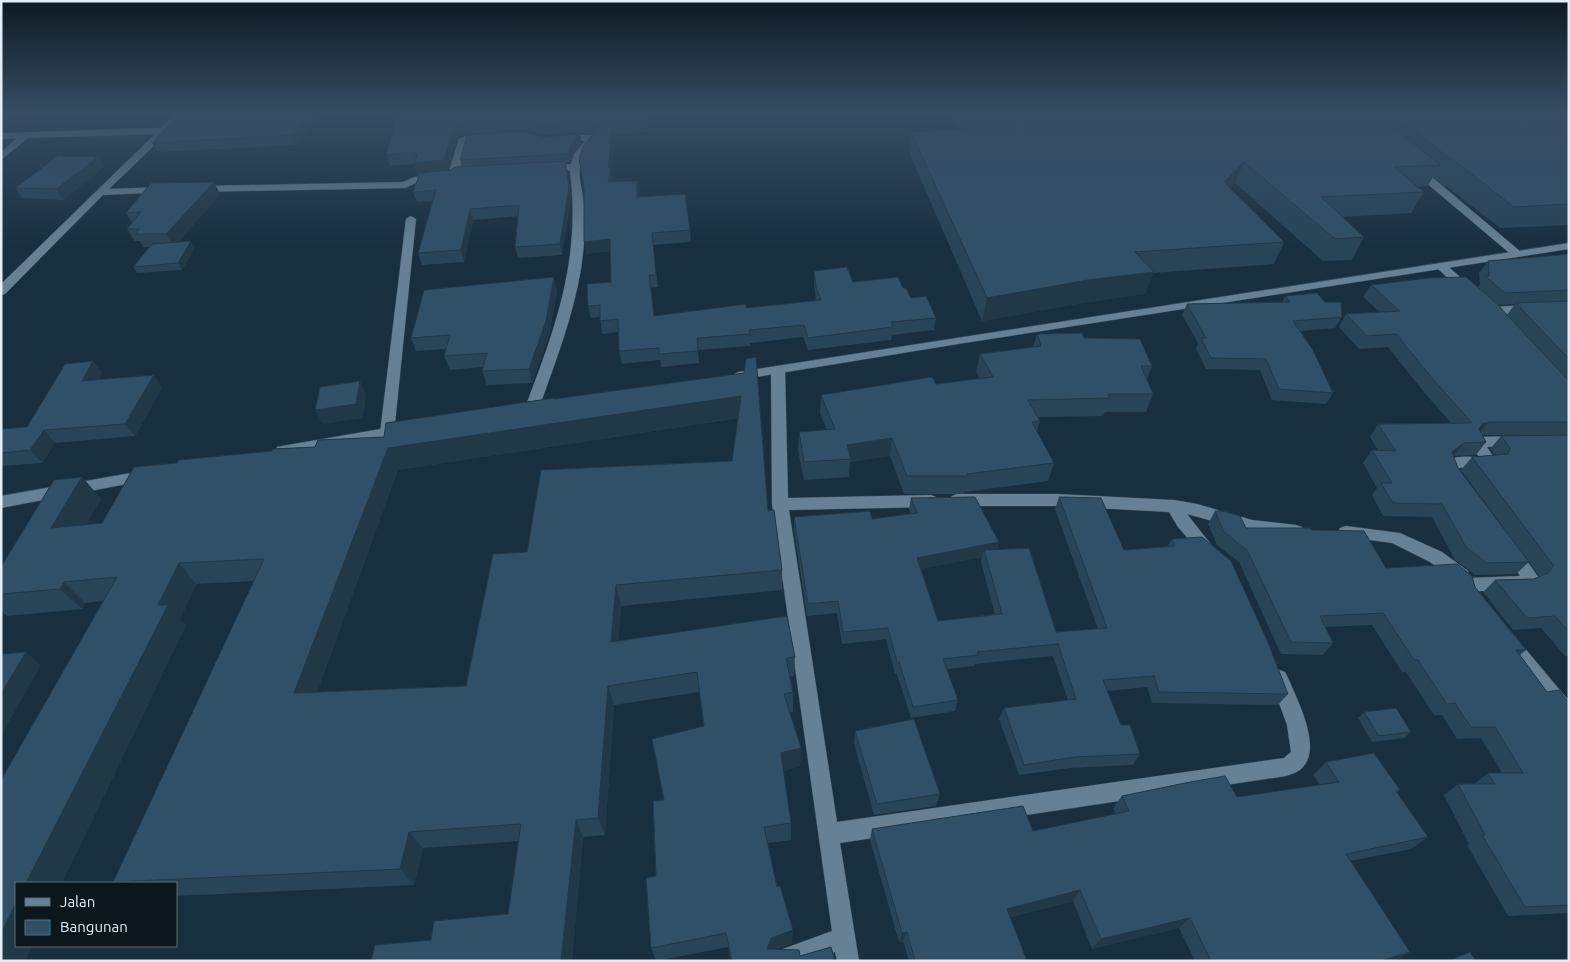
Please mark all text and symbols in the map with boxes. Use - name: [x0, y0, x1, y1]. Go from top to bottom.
- legend: [15, 882, 178, 947]
- text: Jalan: [60, 893, 95, 910]
- text: Bangunan: [60, 918, 128, 935]

